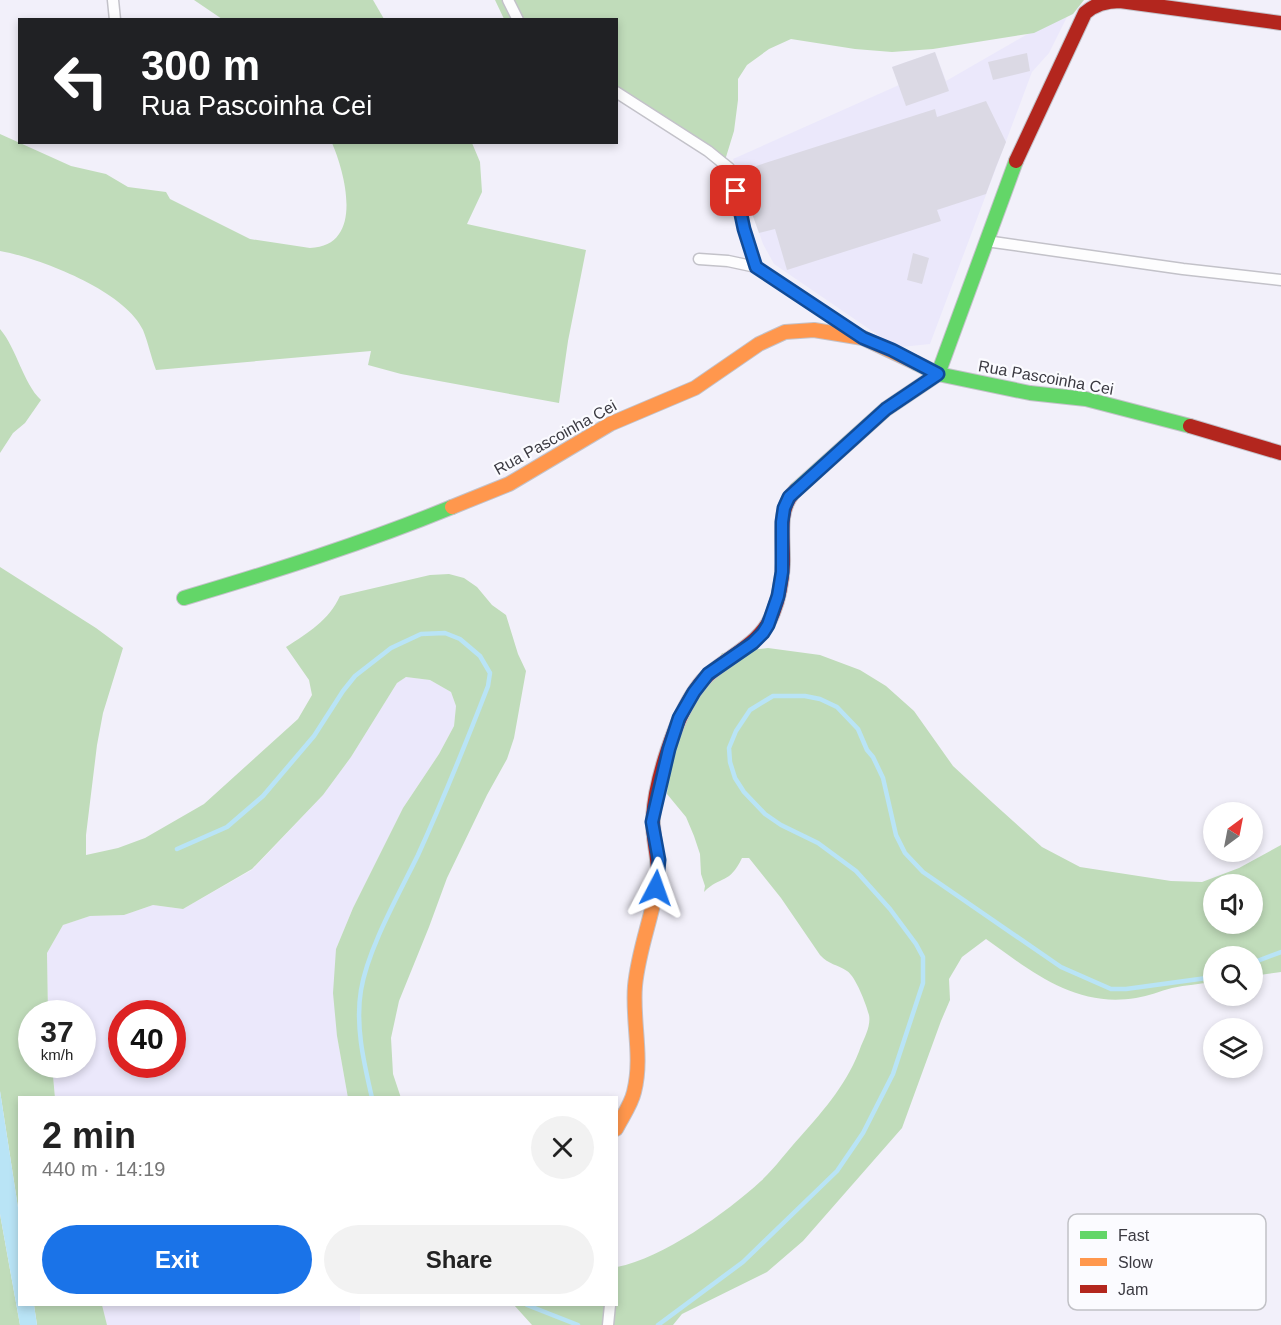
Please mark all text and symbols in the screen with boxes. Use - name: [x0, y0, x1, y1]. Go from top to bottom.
- icon: left: [42, 42, 120, 120]
- text: 300 m: [141, 42, 260, 89]
- text: Rua Pascoinha Cei: [141, 91, 372, 121]
- pin: [710, 165, 761, 216]
- icon: arrive: [719, 174, 752, 207]
- street label: Rua Pascoinha Cei: [977, 357, 1115, 398]
- street label: Rua Pascoinha Cei: [491, 397, 619, 478]
- north arrow: [1203, 802, 1263, 862]
- map controls: [1203, 802, 1263, 1078]
- position arrow: [624, 856, 688, 920]
- button: sound: [1203, 874, 1263, 934]
- button: search: [1203, 946, 1263, 1006]
- speed limit sign: 40: [108, 1000, 186, 1078]
- text: 37: [40, 1015, 74, 1048]
- button: layers: [1203, 1018, 1263, 1078]
- text: km/h: [41, 1046, 73, 1063]
- text: 2 min: [42, 1115, 136, 1156]
- button: close: [531, 1116, 594, 1179]
- text: 440 m · 14:19: [42, 1158, 165, 1180]
- legend: [1068, 1214, 1266, 1310]
- button: Exit: [42, 1225, 312, 1294]
- button: Share: [324, 1225, 594, 1294]
- text: Fast: [1118, 1227, 1150, 1244]
- text: Slow: [1118, 1254, 1153, 1271]
- text: Jam: [1118, 1281, 1148, 1298]

